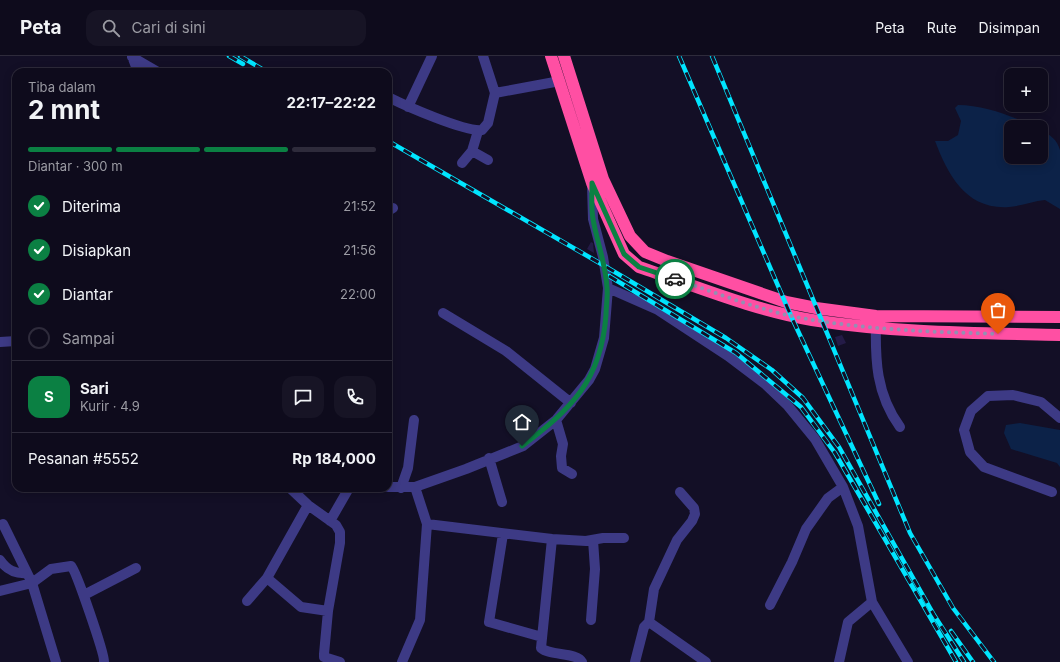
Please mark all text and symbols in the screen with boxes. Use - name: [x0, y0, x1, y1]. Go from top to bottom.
- search box: [86, 10, 366, 46]
- text: Peta: [20, 16, 62, 39]
- icon: search: [100, 17, 122, 39]
- text: Cari di sini: [132, 18, 206, 37]
- text: Peta: [875, 19, 905, 36]
- text: Rute: [927, 19, 957, 36]
- text: Disimpan: [979, 19, 1040, 36]
- map controls: [1004, 68, 1048, 164]
- button: +: [1004, 68, 1048, 112]
- text: Tiba dalam: [28, 79, 96, 95]
- text: 22:17–22:22: [287, 93, 376, 112]
- text: 2 mnt: [28, 94, 100, 125]
- button: −: [1004, 120, 1048, 164]
- text: Diantar · 300 m: [28, 158, 123, 174]
- icon: check: [28, 195, 50, 217]
- text: Diterima: [62, 197, 121, 216]
- text: 21:52: [343, 198, 376, 214]
- icon: check: [28, 239, 50, 261]
- text: Disiapkan: [62, 241, 131, 260]
- text: 21:56: [343, 242, 376, 258]
- courier: [655, 259, 695, 299]
- icon: car: [664, 268, 686, 290]
- icon: check: [28, 283, 50, 305]
- text: Diantar: [62, 285, 113, 304]
- text: 22:00: [340, 286, 376, 302]
- pin: [981, 293, 1015, 334]
- icon: bag: [987, 299, 1009, 321]
- text: Sampai: [62, 329, 115, 348]
- button: chat: [282, 376, 324, 418]
- button: phone: [334, 376, 376, 418]
- text: Sari: [80, 379, 109, 398]
- text: S: [44, 387, 54, 406]
- text: Kurir · 4.9: [80, 398, 140, 414]
- pin: [505, 405, 539, 446]
- icon: home: [511, 411, 533, 433]
- text: Pesanan #5552: [28, 449, 139, 468]
- text: Rp 184,000: [292, 449, 376, 468]

